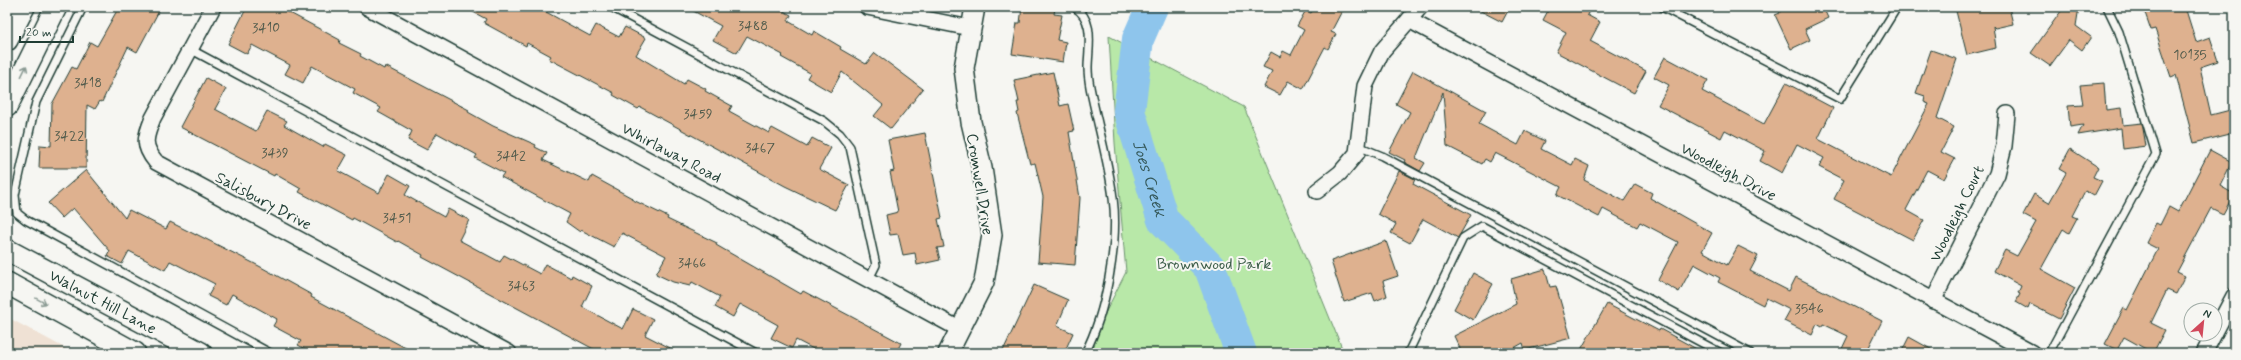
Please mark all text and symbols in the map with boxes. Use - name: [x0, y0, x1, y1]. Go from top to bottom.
- house number: 3488: [738, 17, 768, 35]
- scale bar: [20, 18, 73, 44]
- house number: 3410: [252, 19, 280, 37]
- text: 20 m: [26, 25, 52, 41]
- house number: 10135: [2173, 46, 2207, 64]
- one-way arrow: [21, 66, 28, 78]
- house number: 3418: [74, 74, 102, 92]
- house number: 3459: [683, 105, 713, 123]
- street label: Whirlaway Road: [618, 118, 725, 188]
- house number: 3422: [54, 127, 84, 145]
- street label: Cromwell Drive: [961, 132, 998, 237]
- water label: Joes Creek: [1127, 137, 1172, 221]
- street label: Woodleigh Drive: [1677, 138, 1780, 206]
- house number: 3467: [745, 139, 775, 157]
- house number: 3439: [261, 144, 289, 162]
- house number: 3442: [496, 147, 526, 165]
- street label: Woodleigh Court: [1925, 162, 1990, 265]
- street label: Salisbury Drive: [212, 167, 315, 235]
- house number: 3451: [383, 209, 411, 227]
- house number: 3466: [678, 254, 706, 272]
- park label: Brownwood Park: [1157, 254, 1271, 275]
- street label: Walnut Hill Lane: [45, 265, 160, 340]
- house number: 3463: [507, 277, 535, 295]
- one-way arrow: [35, 298, 47, 305]
- house number: 3546: [1794, 300, 1824, 318]
- north arrow: [2183, 302, 2223, 342]
- text: N: [2201, 306, 2214, 322]

